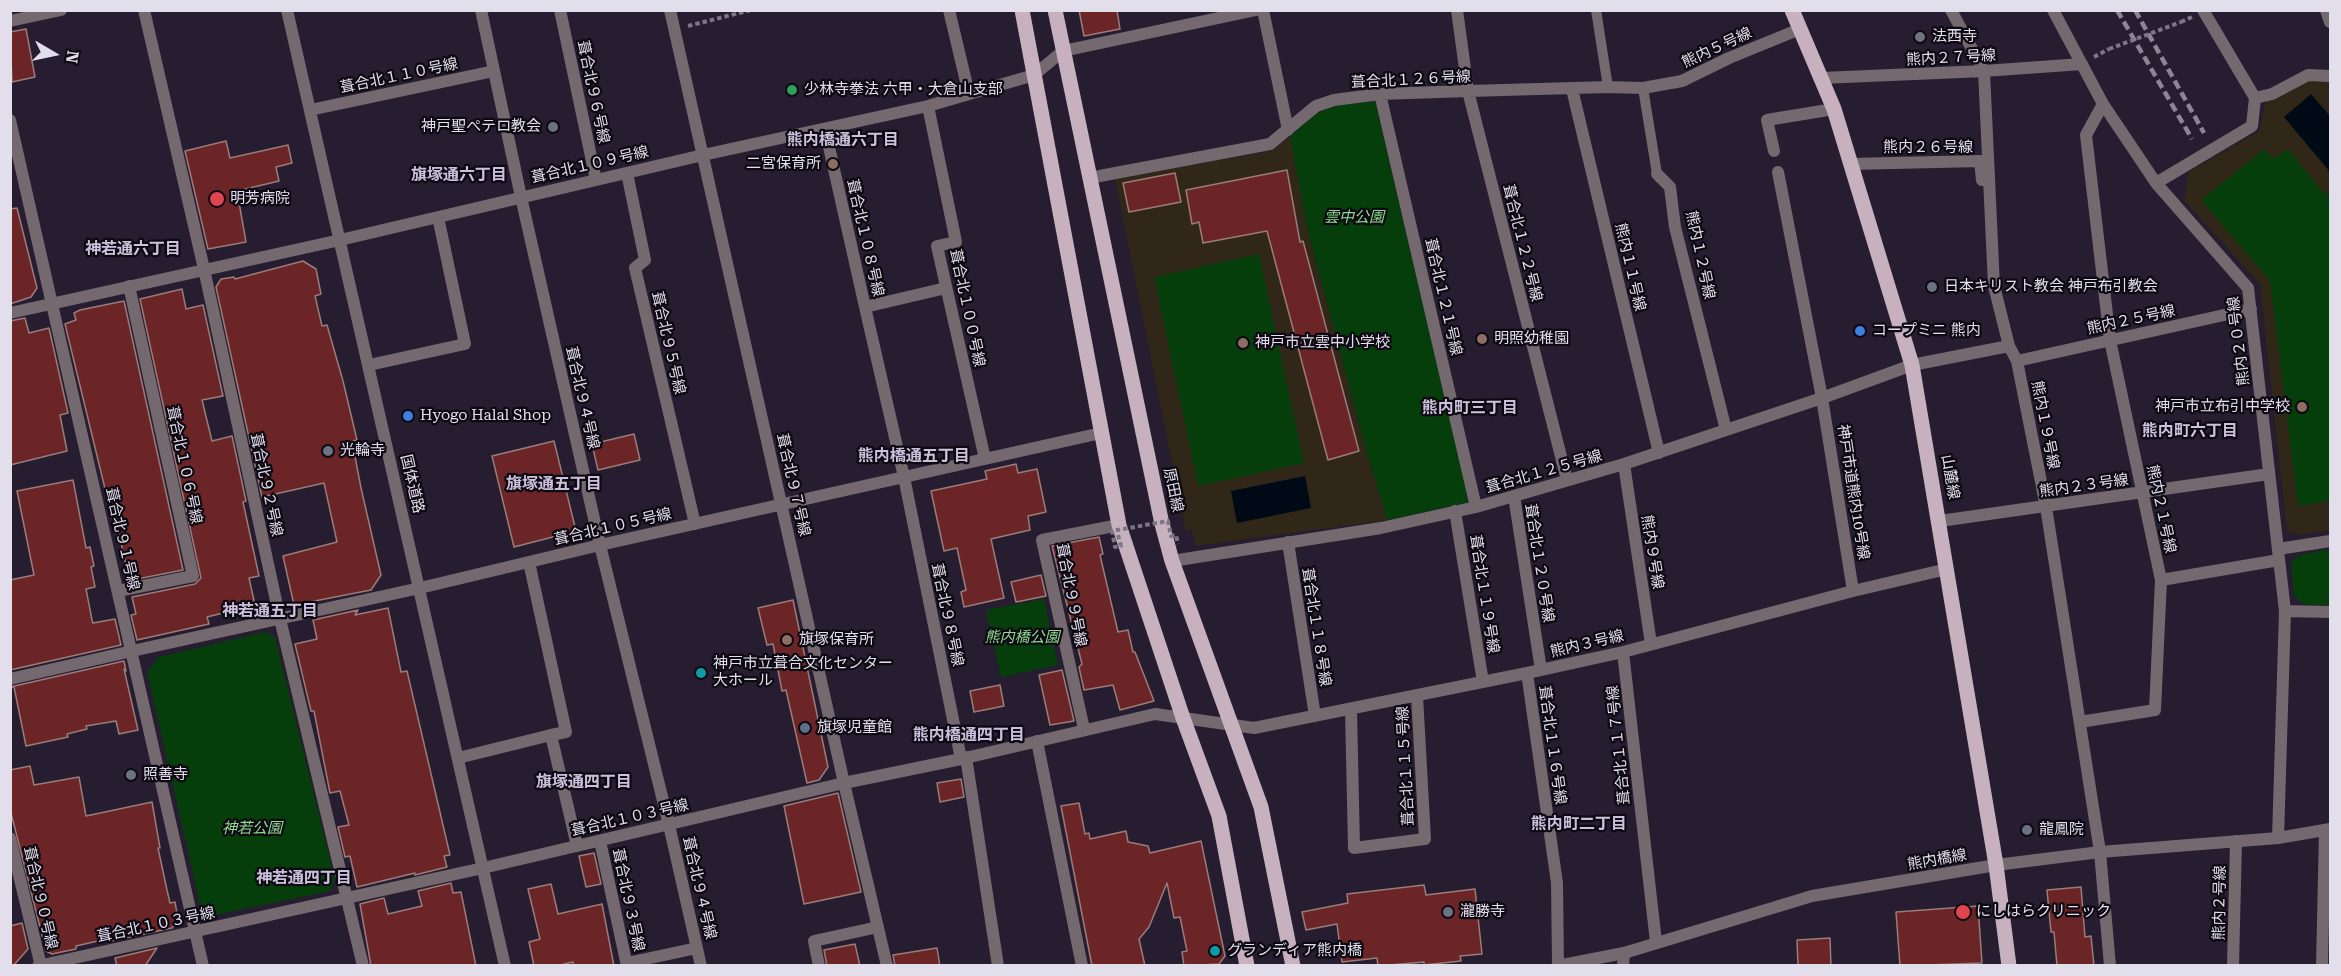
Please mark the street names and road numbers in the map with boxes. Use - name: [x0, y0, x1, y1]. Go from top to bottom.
- street label: 熊内５号線: [1679, 24, 1755, 72]
- street label: 葺合北９６号線: [573, 39, 613, 145]
- street label: 熊内２７号線: [1906, 47, 1996, 69]
- street label: 葺合北１１０号線: [338, 55, 460, 97]
- street label: 葺合北１２６号線: [1351, 68, 1471, 92]
- street label: 熊内２６号線: [1883, 139, 1973, 157]
- street label: 葺合北１０９号線: [530, 143, 650, 187]
- street label: 葺合北１０８号線: [843, 178, 887, 298]
- street label: 葺合北１２２号線: [1499, 183, 1545, 303]
- street label: 熊内１２号線: [1682, 209, 1718, 301]
- street label: 熊内１１号線: [1611, 221, 1649, 313]
- street label: 葺合北１２１号線: [1421, 237, 1465, 357]
- street label: 葺合北１００号線: [946, 247, 988, 369]
- street label: 葺合北９５号線: [647, 290, 689, 396]
- street label: 熊内２０号線: [2225, 295, 2253, 387]
- street label: 熊内２５号線: [2085, 302, 2177, 338]
- street label: 葺合北９４号線: [561, 345, 603, 451]
- street label: 熊内１９号線: [2028, 379, 2062, 471]
- street label: 葺合北１０６号線: [163, 404, 205, 526]
- street label: 神戸市道熊内10号線: [1833, 423, 1873, 561]
- street label: 葺合北９２号線: [246, 432, 286, 538]
- street label: 葺合北９７号線: [772, 432, 814, 538]
- street label: 葺合北１２５号線: [1484, 447, 1604, 497]
- street label: 国体道路: [396, 453, 428, 515]
- street label: 山麓線: [1937, 453, 1963, 501]
- street label: 熊内２１号線: [2143, 463, 2179, 555]
- street label: 原田線: [1160, 466, 1186, 514]
- street label: 熊内２３号線: [2038, 471, 2130, 501]
- street label: 葺合北９１号線: [101, 486, 143, 592]
- street label: 葺合北１２０号線: [1521, 502, 1557, 624]
- street label: 葺合北１０５号線: [553, 505, 673, 549]
- street label: 熊内９号線: [1637, 514, 1667, 590]
- street label: 葺合北１１９号線: [1466, 533, 1502, 655]
- street label: 葺合北９９号線: [1052, 542, 1090, 648]
- street label: 葺合北９８号線: [927, 562, 967, 668]
- street label: 葺合北１１８号線: [1298, 566, 1334, 688]
- street label: 熊内３号線: [1548, 627, 1626, 661]
- street label: 葺合北１１６号線: [1535, 684, 1569, 806]
- street label: 葺合北１１７号線: [1604, 684, 1634, 806]
- street label: 葺合北１１５号線: [1394, 706, 1418, 826]
- street label: 葺合北１０３号線: [570, 796, 690, 840]
- street label: 葺合北９４号線: [678, 835, 720, 941]
- street label: 葺合北９０号線: [19, 845, 61, 951]
- street label: 熊内橋線: [1906, 846, 1968, 874]
- street label: 葺合北９３号線: [608, 847, 648, 953]
- street label: 熊内２号線: [2210, 865, 2230, 941]
- street label: 葺合北１０３号線: [95, 904, 217, 946]

